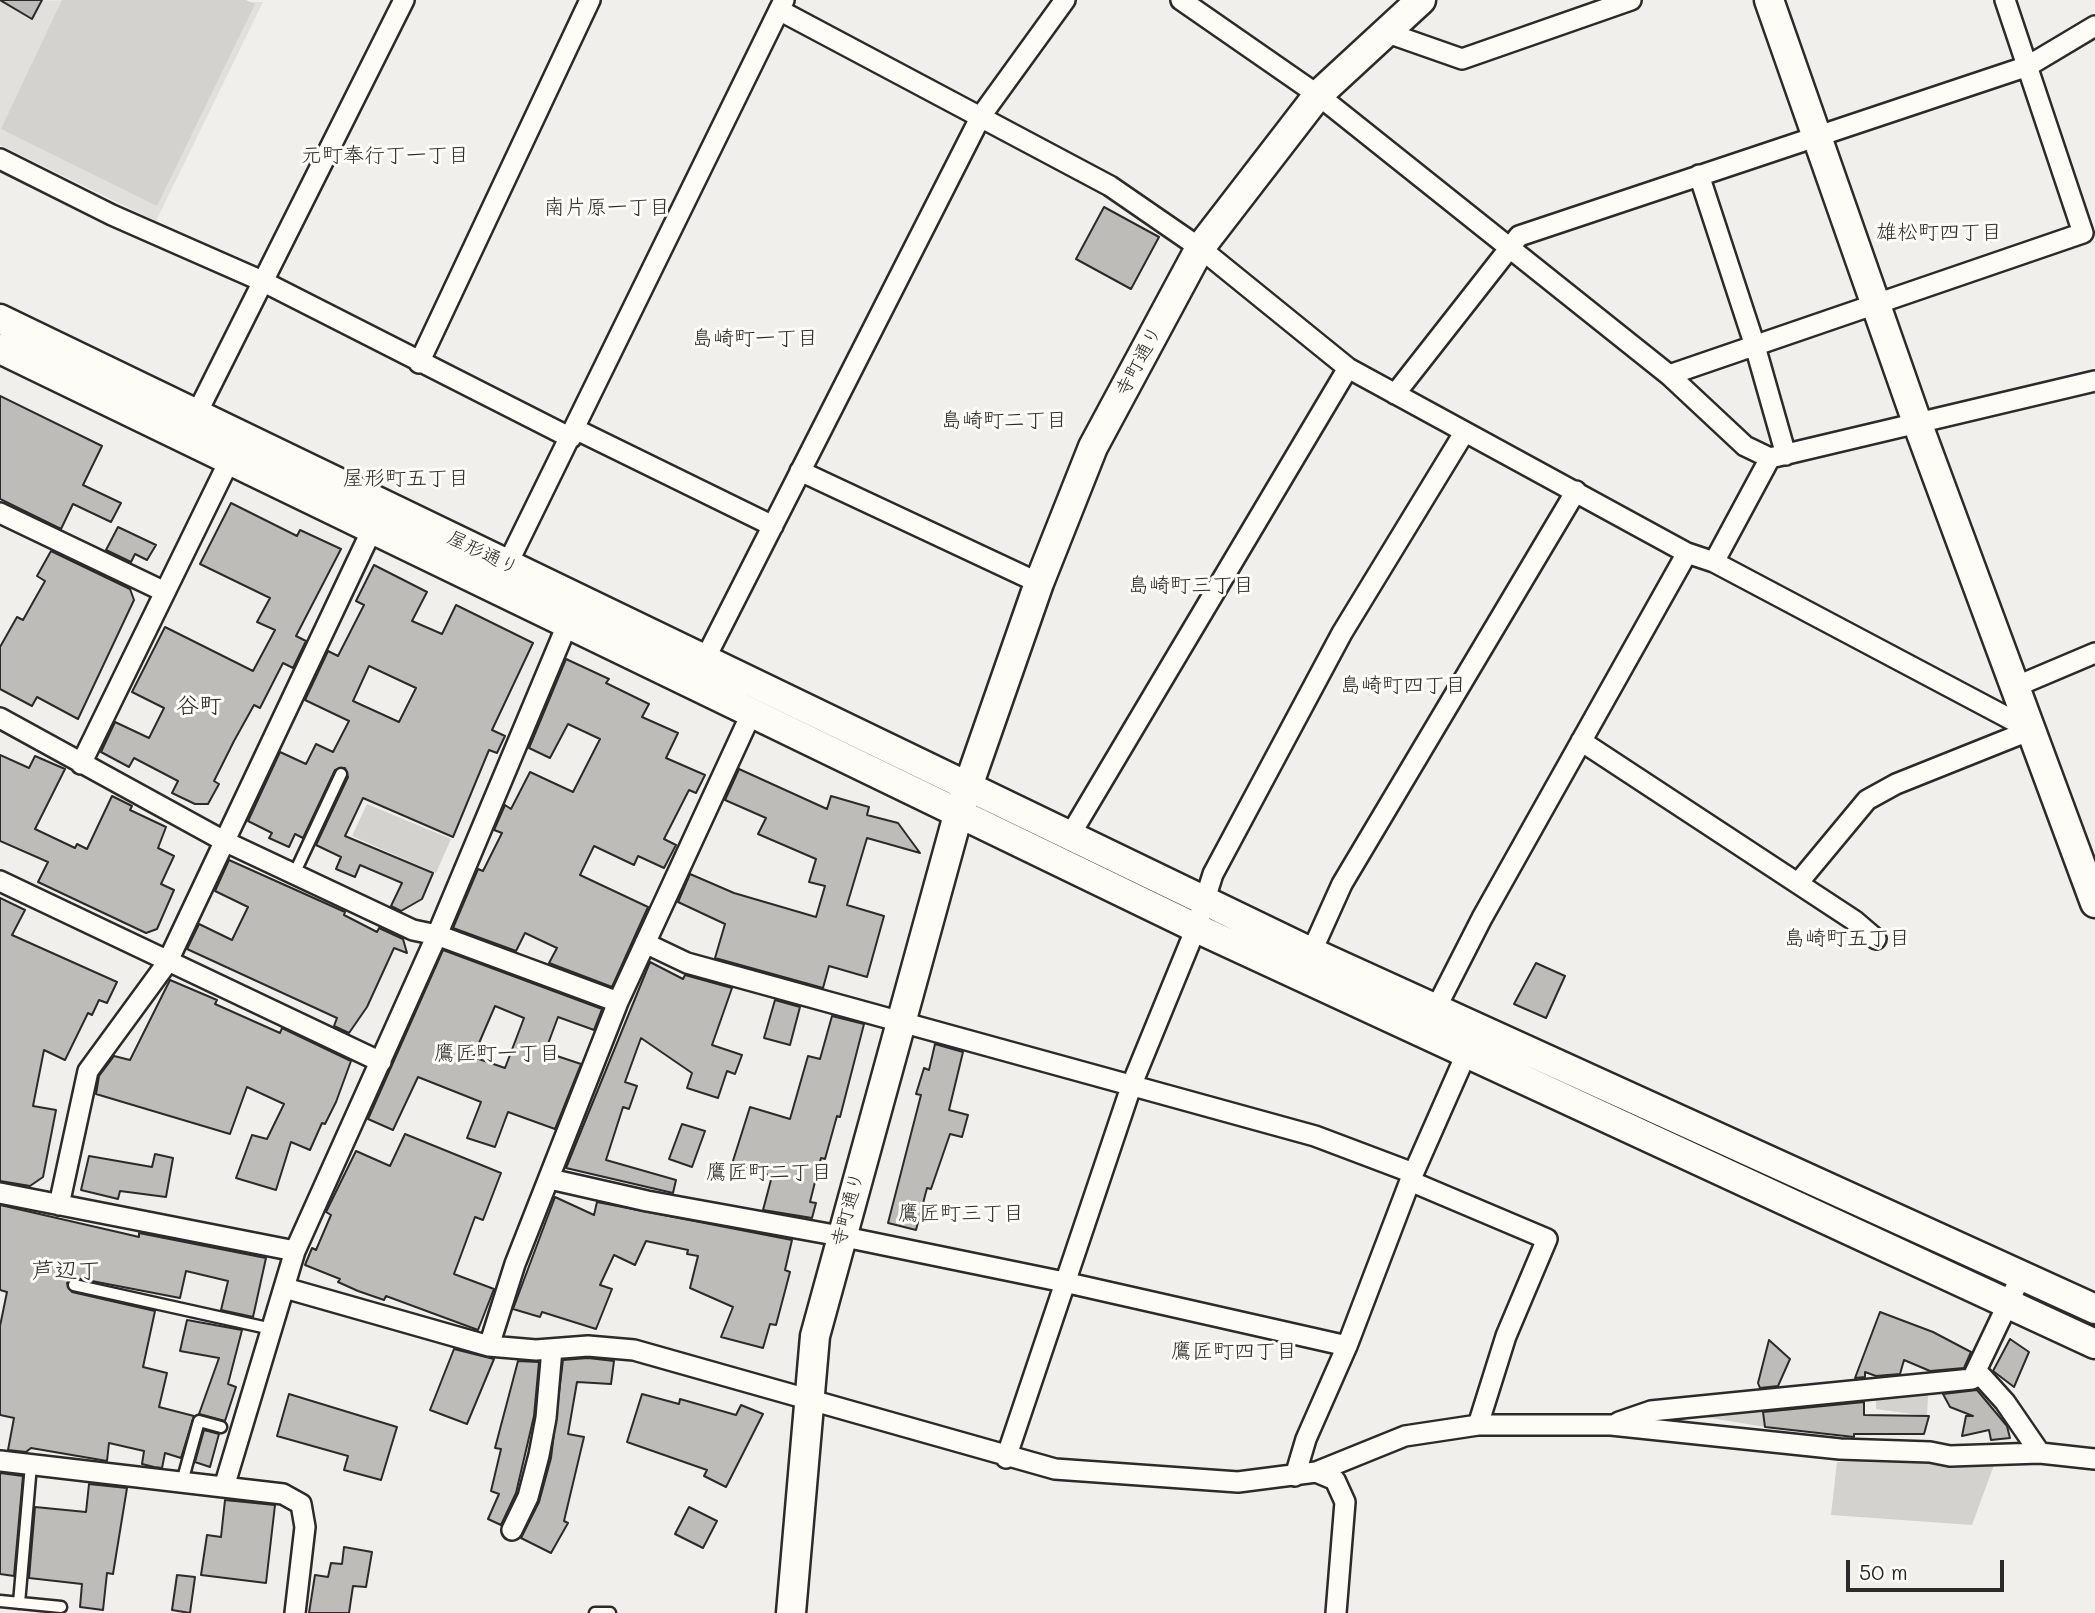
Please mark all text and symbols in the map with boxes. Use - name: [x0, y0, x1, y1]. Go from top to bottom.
- district label: 元町奉行丁一丁目: [301, 143, 469, 169]
- district label: 南片原一丁目: [544, 195, 670, 221]
- district label: 雄松町四丁目: [1876, 220, 2002, 246]
- street label: 寺町通り: [1111, 322, 1167, 400]
- district label: 島崎町一丁目: [692, 326, 818, 352]
- district label: 島崎町二丁目: [941, 408, 1067, 434]
- district label: 屋形町五丁目: [343, 466, 469, 492]
- street label: 屋形通り: [444, 526, 522, 580]
- district label: 島崎町三丁目: [1128, 573, 1254, 599]
- district label: 島崎町四丁目: [1340, 673, 1466, 699]
- district label: 谷町: [176, 692, 222, 720]
- district label: 島崎町五丁目: [1784, 926, 1910, 952]
- district label: 鷹匠町一丁目: [434, 1041, 560, 1067]
- district label: 鷹匠町二丁目: [706, 1160, 832, 1186]
- street label: 寺町通り: [827, 1169, 869, 1249]
- district label: 鷹匠町三丁目: [898, 1201, 1024, 1227]
- district label: 芦辺丁: [32, 1257, 100, 1285]
- district label: 鷹匠町四丁目: [1171, 1339, 1297, 1365]
- scale bar: [1850, 1546, 2008, 1590]
- text: 50 m: [1859, 1558, 1908, 1585]

